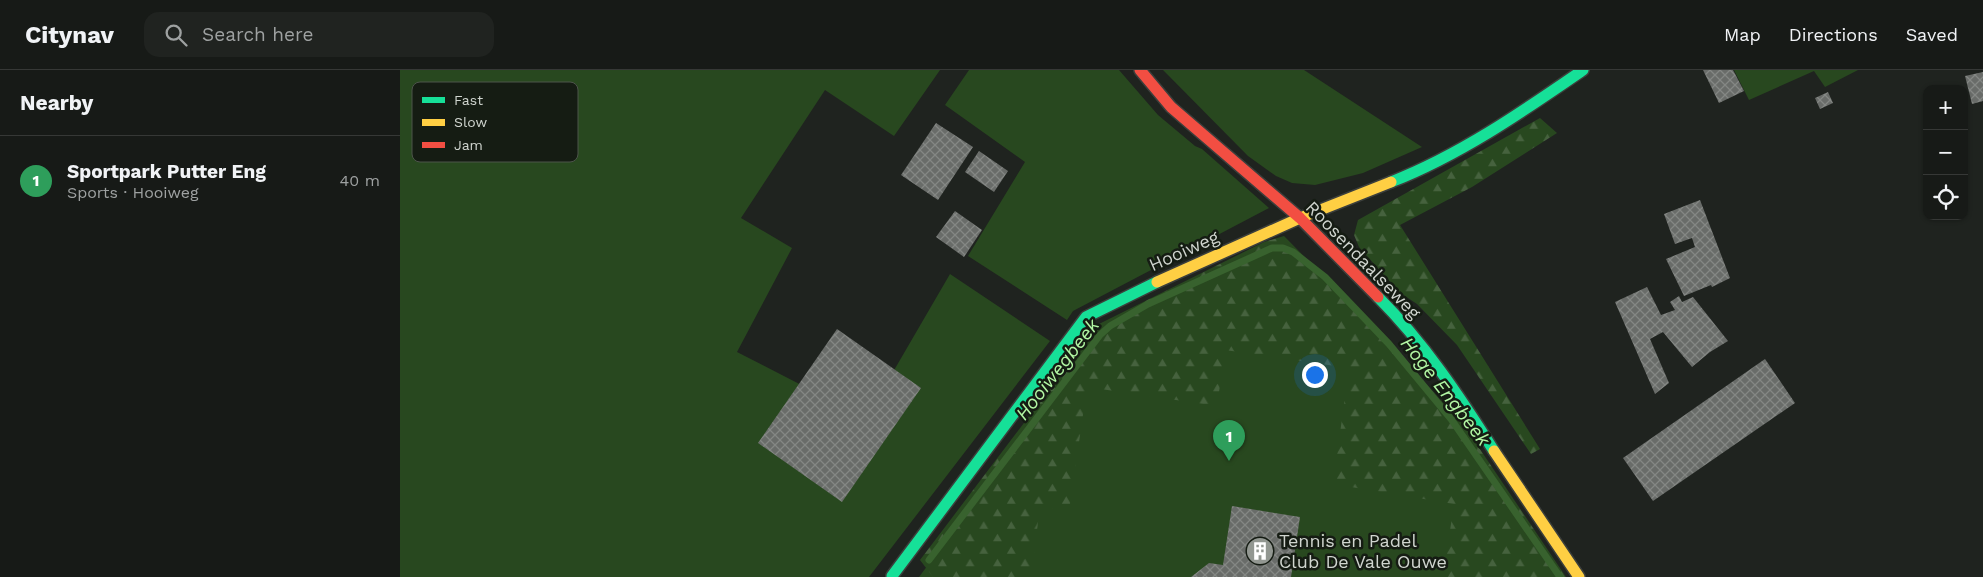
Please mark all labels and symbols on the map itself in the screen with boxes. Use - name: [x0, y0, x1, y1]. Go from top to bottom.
- legend: [412, 82, 578, 162]
- text: Fast: [454, 92, 483, 108]
- text: Slow: [454, 114, 487, 130]
- text: Jam: [454, 137, 483, 153]
- street label: Roosendaalseweg: [1302, 196, 1425, 323]
- street label: Hooiweg: [1146, 226, 1222, 275]
- water label: Hooiwegbeek: [1011, 313, 1105, 425]
- water label: Hoge Engbeek: [1396, 332, 1496, 451]
- your location: [1302, 362, 1328, 388]
- pin: 1: [1213, 420, 1245, 461]
- place label: Tennis en Padel Club De Vale Ouwe: [1279, 530, 1447, 572]
- building icon: Tennis en Padel Club De Vale Ouwe: [1245, 536, 1275, 566]

